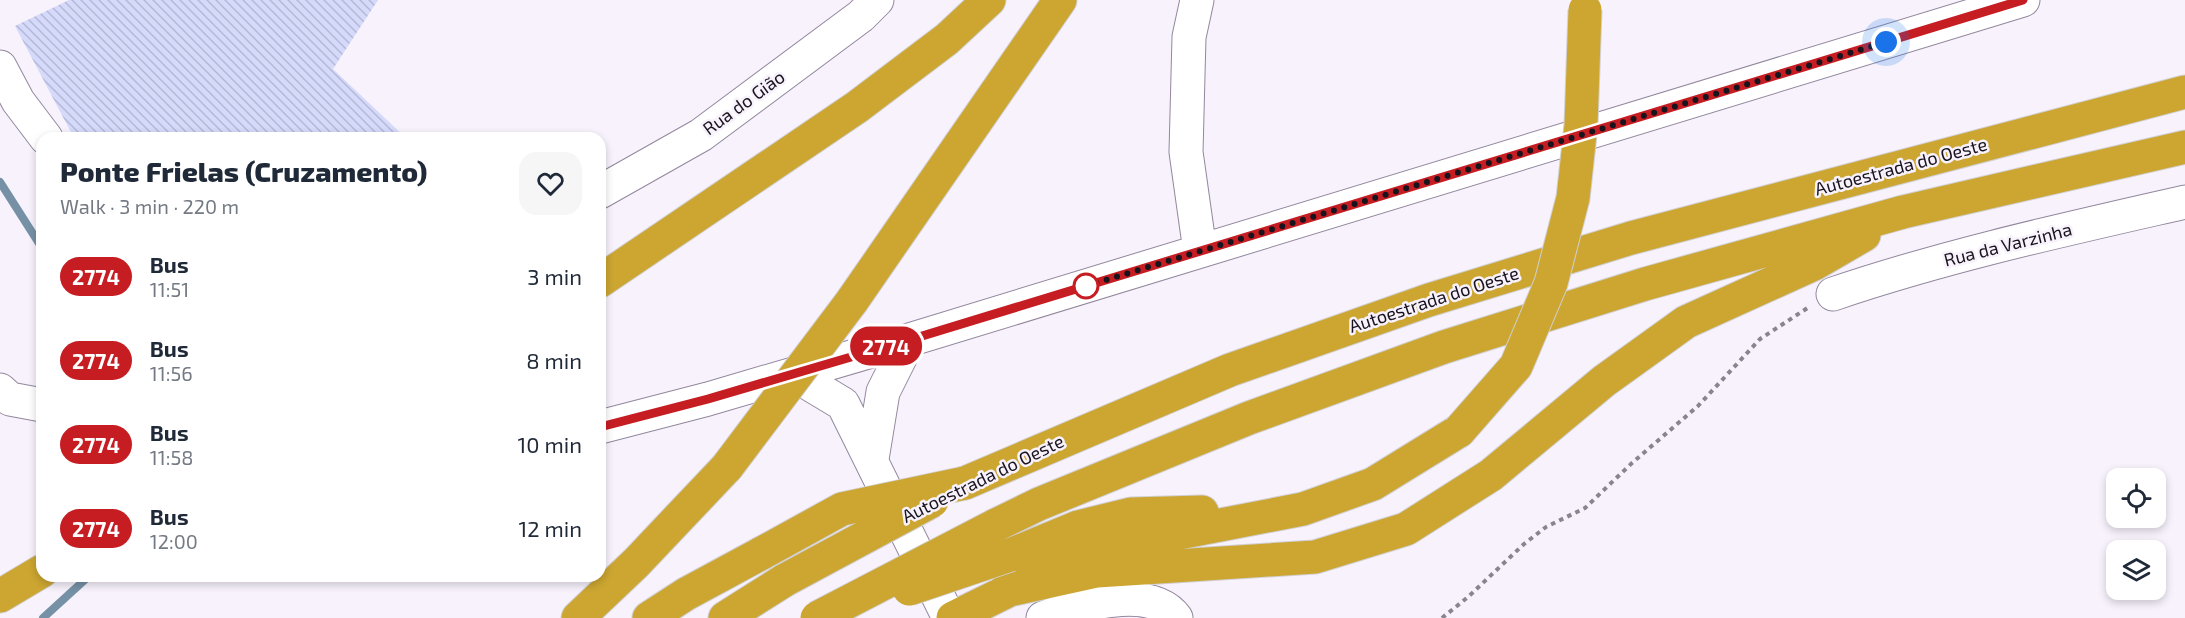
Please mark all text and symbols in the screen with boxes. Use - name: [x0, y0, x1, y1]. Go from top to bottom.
- your location: [1871, 27, 1901, 57]
- street label: Rua do Gião: [698, 65, 789, 139]
- street label: Autoestrada do Oeste: [1812, 132, 1989, 200]
- button: heart: [519, 152, 582, 215]
- text: Ponte Frielas (Cruzamento): [60, 154, 427, 188]
- text: Walk · 3 min · 220 m: [60, 194, 239, 218]
- street label: Rua da Varzinha: [1942, 218, 2074, 271]
- text: Bus: [150, 251, 189, 277]
- street label: Autoestrada do Oeste: [1346, 261, 1521, 337]
- text: 3 min: [527, 263, 582, 289]
- text: 2774: [72, 264, 120, 289]
- unlabelled marker: [1073, 273, 1099, 299]
- text: 11:51: [150, 277, 189, 301]
- line badge: 2774: [844, 326, 928, 366]
- text: 2774: [862, 334, 910, 359]
- text: Bus: [150, 335, 189, 361]
- text: 8 min: [526, 347, 582, 373]
- text: 2774: [72, 348, 120, 373]
- text: 11:56: [150, 361, 193, 385]
- text: Bus: [150, 419, 189, 445]
- street label: Autoestrada do Oeste: [898, 429, 1067, 527]
- text: 10 min: [518, 431, 582, 457]
- text: 2774: [72, 432, 120, 457]
- text: 11:58: [150, 445, 193, 469]
- map controls: [2106, 468, 2166, 600]
- button: locate: [2106, 468, 2166, 528]
- text: Bus: [150, 503, 189, 529]
- text: 12 min: [518, 515, 582, 541]
- text: 2774: [72, 516, 120, 541]
- text: 12:00: [150, 529, 198, 553]
- button: layers: [2106, 540, 2166, 600]

